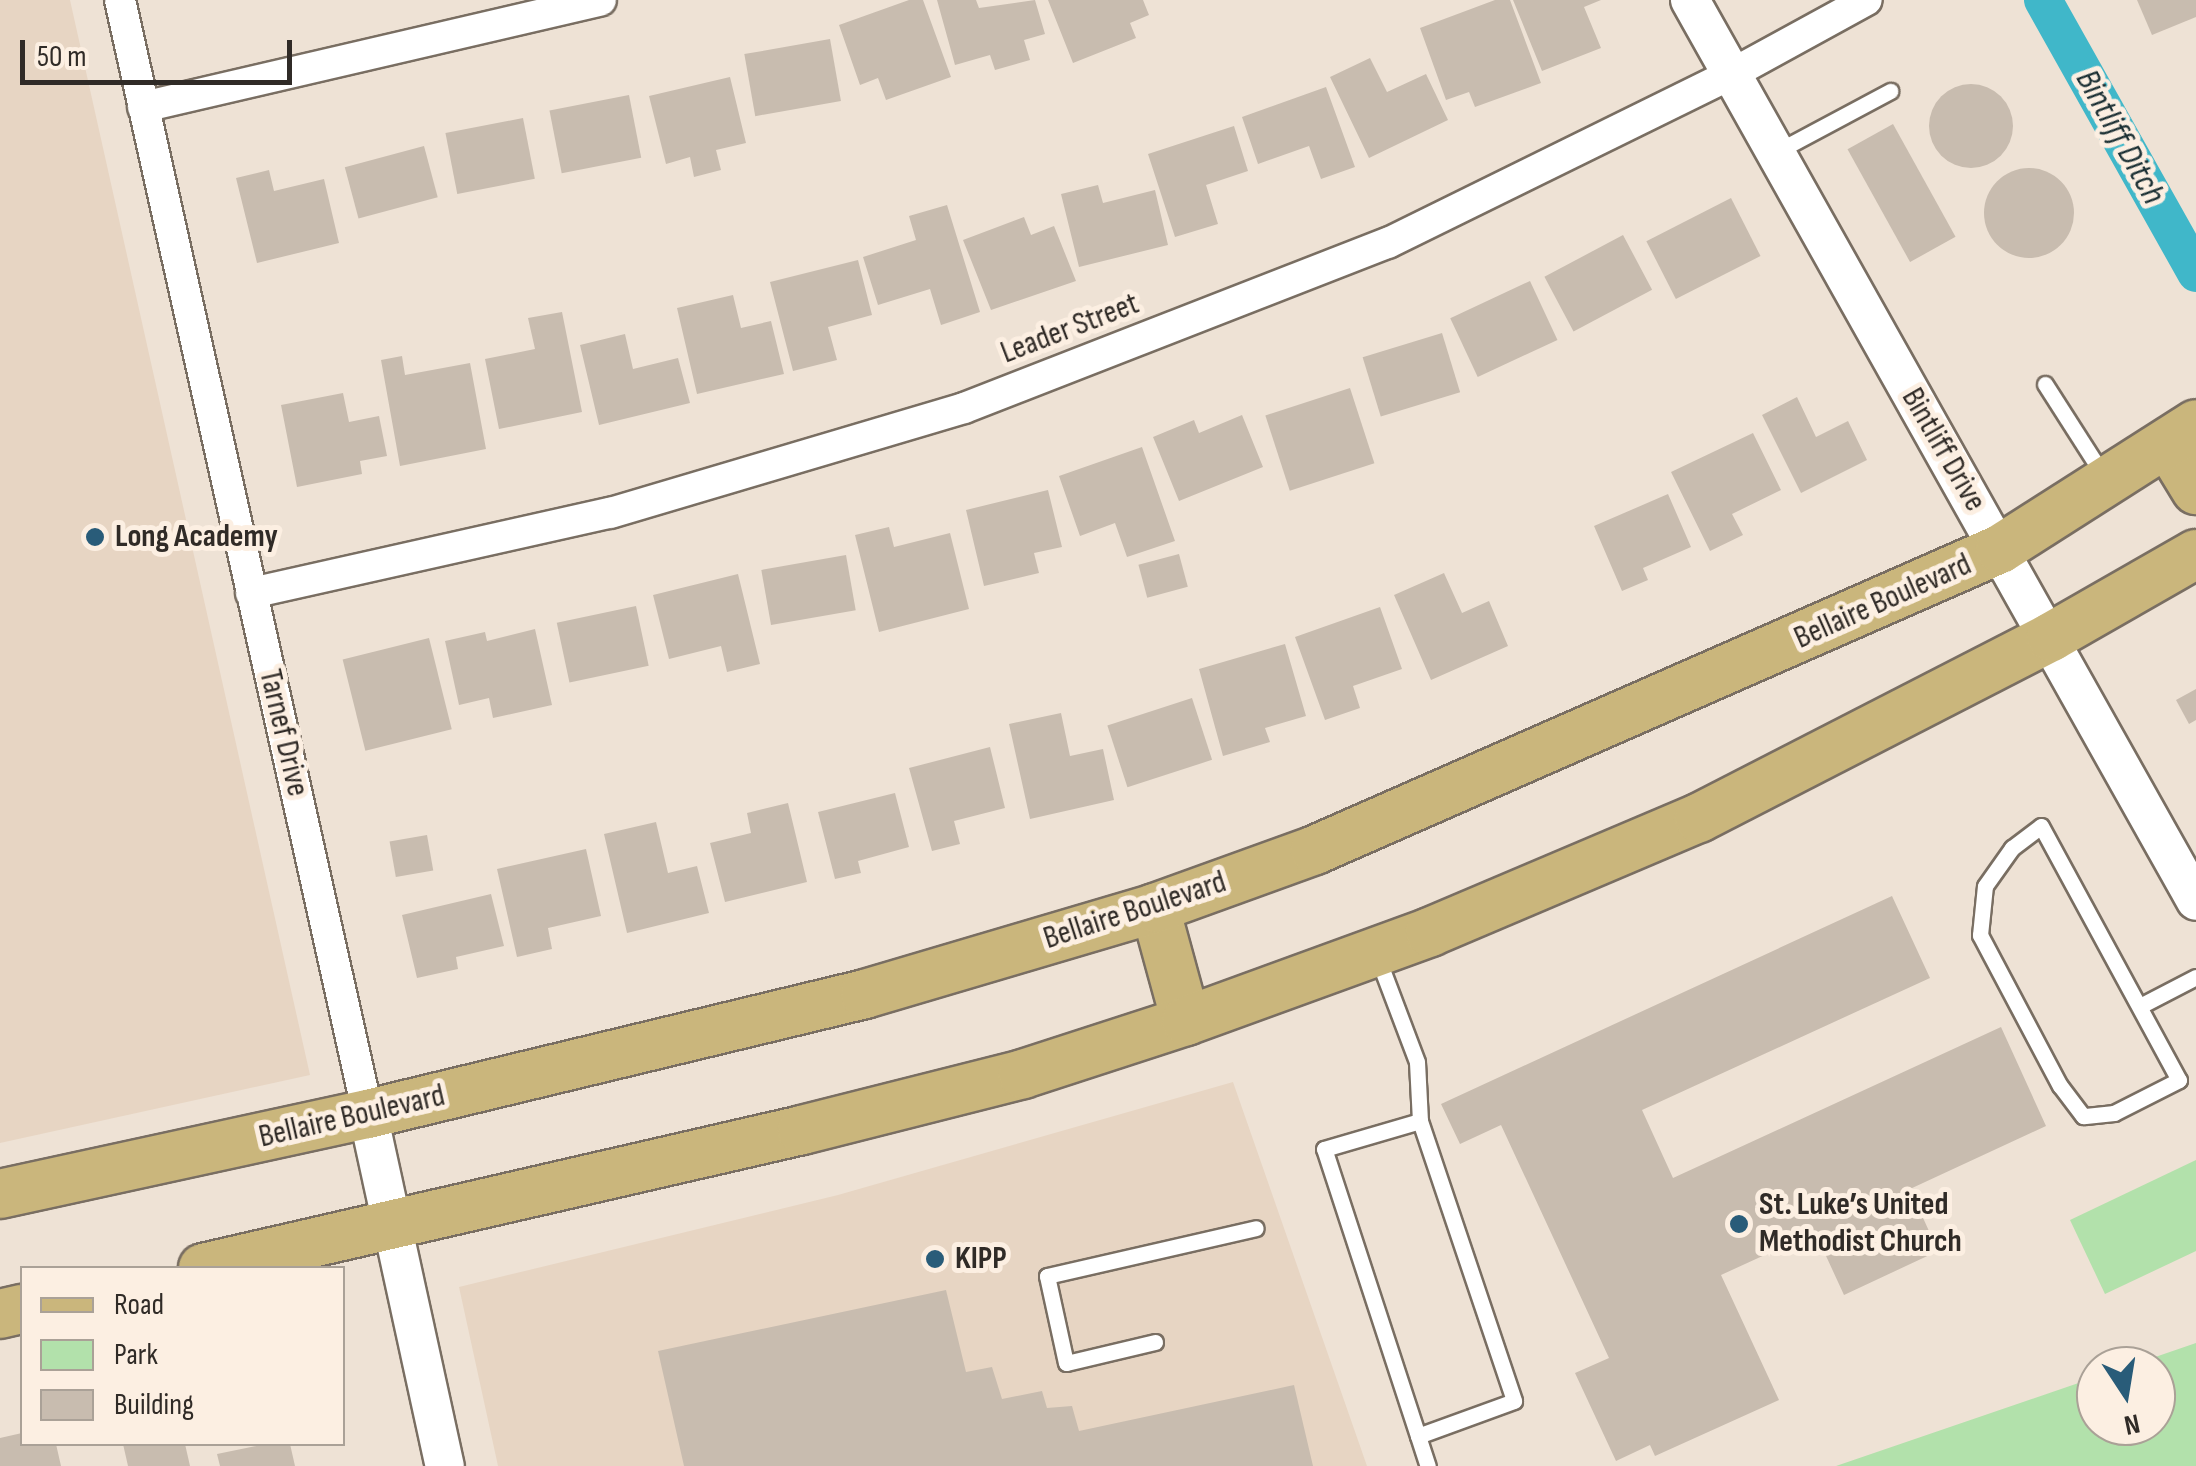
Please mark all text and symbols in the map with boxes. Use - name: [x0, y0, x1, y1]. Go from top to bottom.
- scale bar: [25, 20, 298, 82]
- text: 50 m: [37, 39, 86, 75]
- water label: Bintliff Ditch: [2066, 62, 2174, 212]
- street label: Leader Street: [996, 285, 1144, 373]
- street label: Bintliff Drive: [1892, 382, 1994, 518]
- place label: Long Academy: [115, 518, 278, 556]
- marker: Long Academy: [84, 526, 106, 548]
- street label: Bellaire Boulevard: [1789, 546, 1977, 658]
- street label: Tarnef Drive: [250, 666, 316, 800]
- street label: Bellaire Boulevard: [1039, 863, 1231, 959]
- street label: Bellaire Boulevard: [255, 1077, 449, 1157]
- place label: St. Luke’s United Methodist Church: [1759, 1187, 1962, 1262]
- marker: St. Luke’s United Methodist Church: [1728, 1213, 1750, 1235]
- place label: KIPP: [955, 1240, 1007, 1278]
- marker: KIPP: [924, 1248, 946, 1270]
- legend: [20, 1266, 345, 1446]
- text: Road: [114, 1287, 164, 1323]
- text: Park: [114, 1337, 158, 1373]
- north arrow: [2076, 1346, 2176, 1446]
- text: Building: [114, 1387, 194, 1423]
- text: N: [2121, 1406, 2143, 1442]

